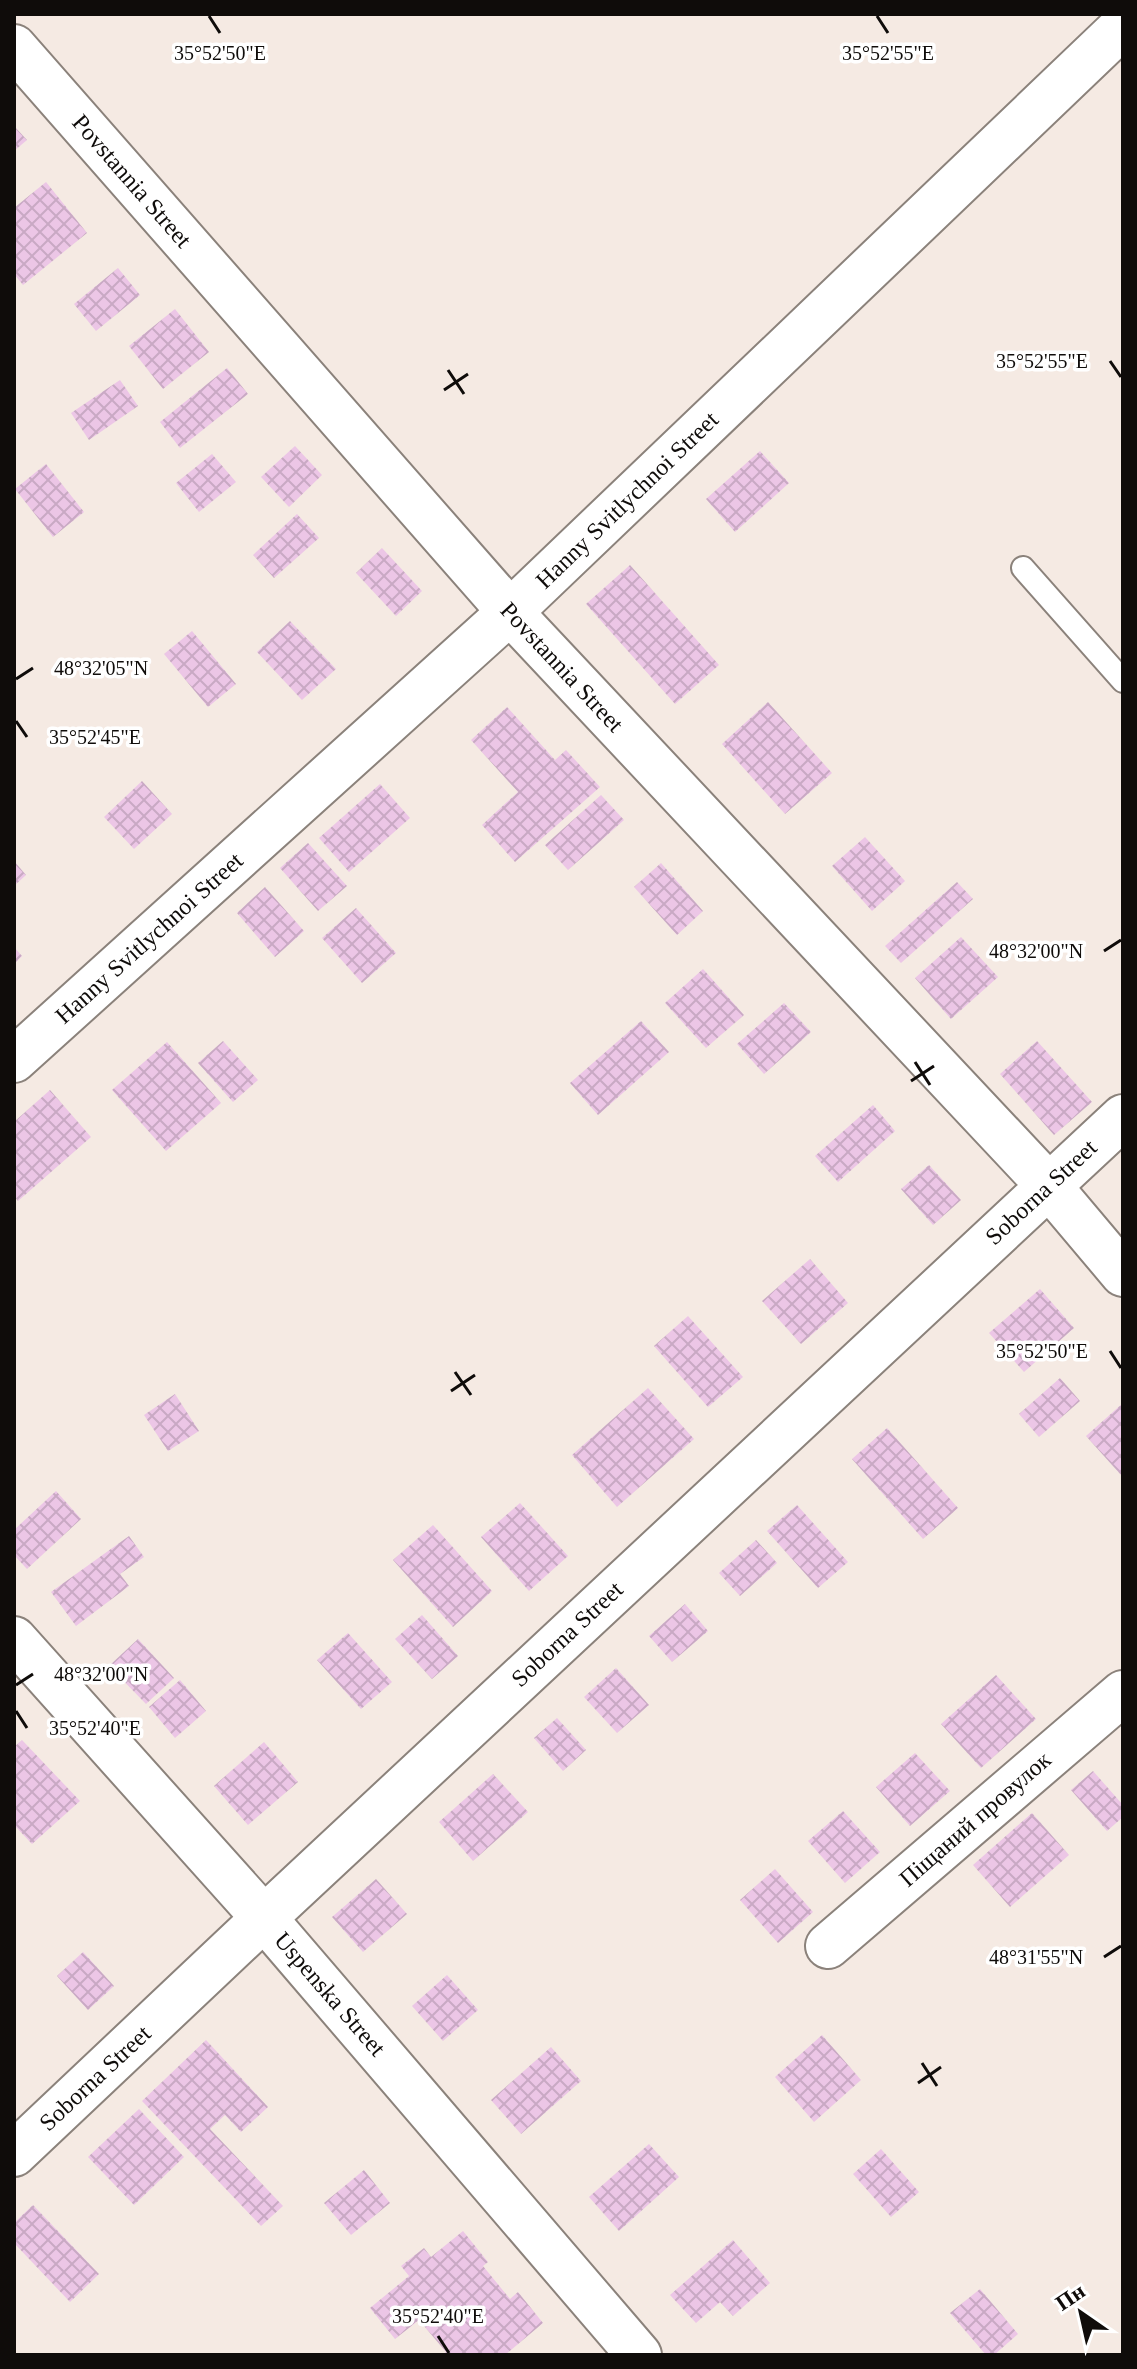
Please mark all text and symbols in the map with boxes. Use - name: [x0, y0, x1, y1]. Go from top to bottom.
- text: 35°52'50"E: [174, 42, 266, 64]
- text: 35°52'55"E: [842, 42, 934, 64]
- street label: Povstannia Street: [67, 109, 197, 253]
- text: 35°52'55"E: [996, 350, 1088, 372]
- street label: Hanny Svitlychnoi Street: [531, 406, 724, 594]
- street label: Povstannia Street: [495, 597, 629, 737]
- text: 48°32'05"N: [54, 657, 148, 679]
- text: 35°52'45"E: [49, 726, 141, 748]
- street label: Hanny Svitlychnoi Street: [50, 847, 248, 1029]
- text: 48°32'00"N: [989, 940, 1083, 962]
- street label: Soborna Street: [980, 1134, 1102, 1250]
- text: 35°52'50"E: [996, 1340, 1088, 1362]
- street label: Soborna Street: [506, 1576, 628, 1692]
- text: 48°32'00"N: [54, 1663, 148, 1685]
- text: 35°52'40"E: [49, 1717, 141, 1739]
- street label: Піщаний провулок: [894, 1746, 1056, 1892]
- street label: Uspenska Street: [269, 1927, 391, 2061]
- text: 48°31'55"N: [989, 1946, 1083, 1968]
- street label: Soborna Street: [34, 2020, 156, 2136]
- north arrow: [1041, 2273, 1121, 2353]
- text: Пн: [1051, 2278, 1090, 2316]
- text: 35°52'40"E: [392, 2305, 484, 2327]

